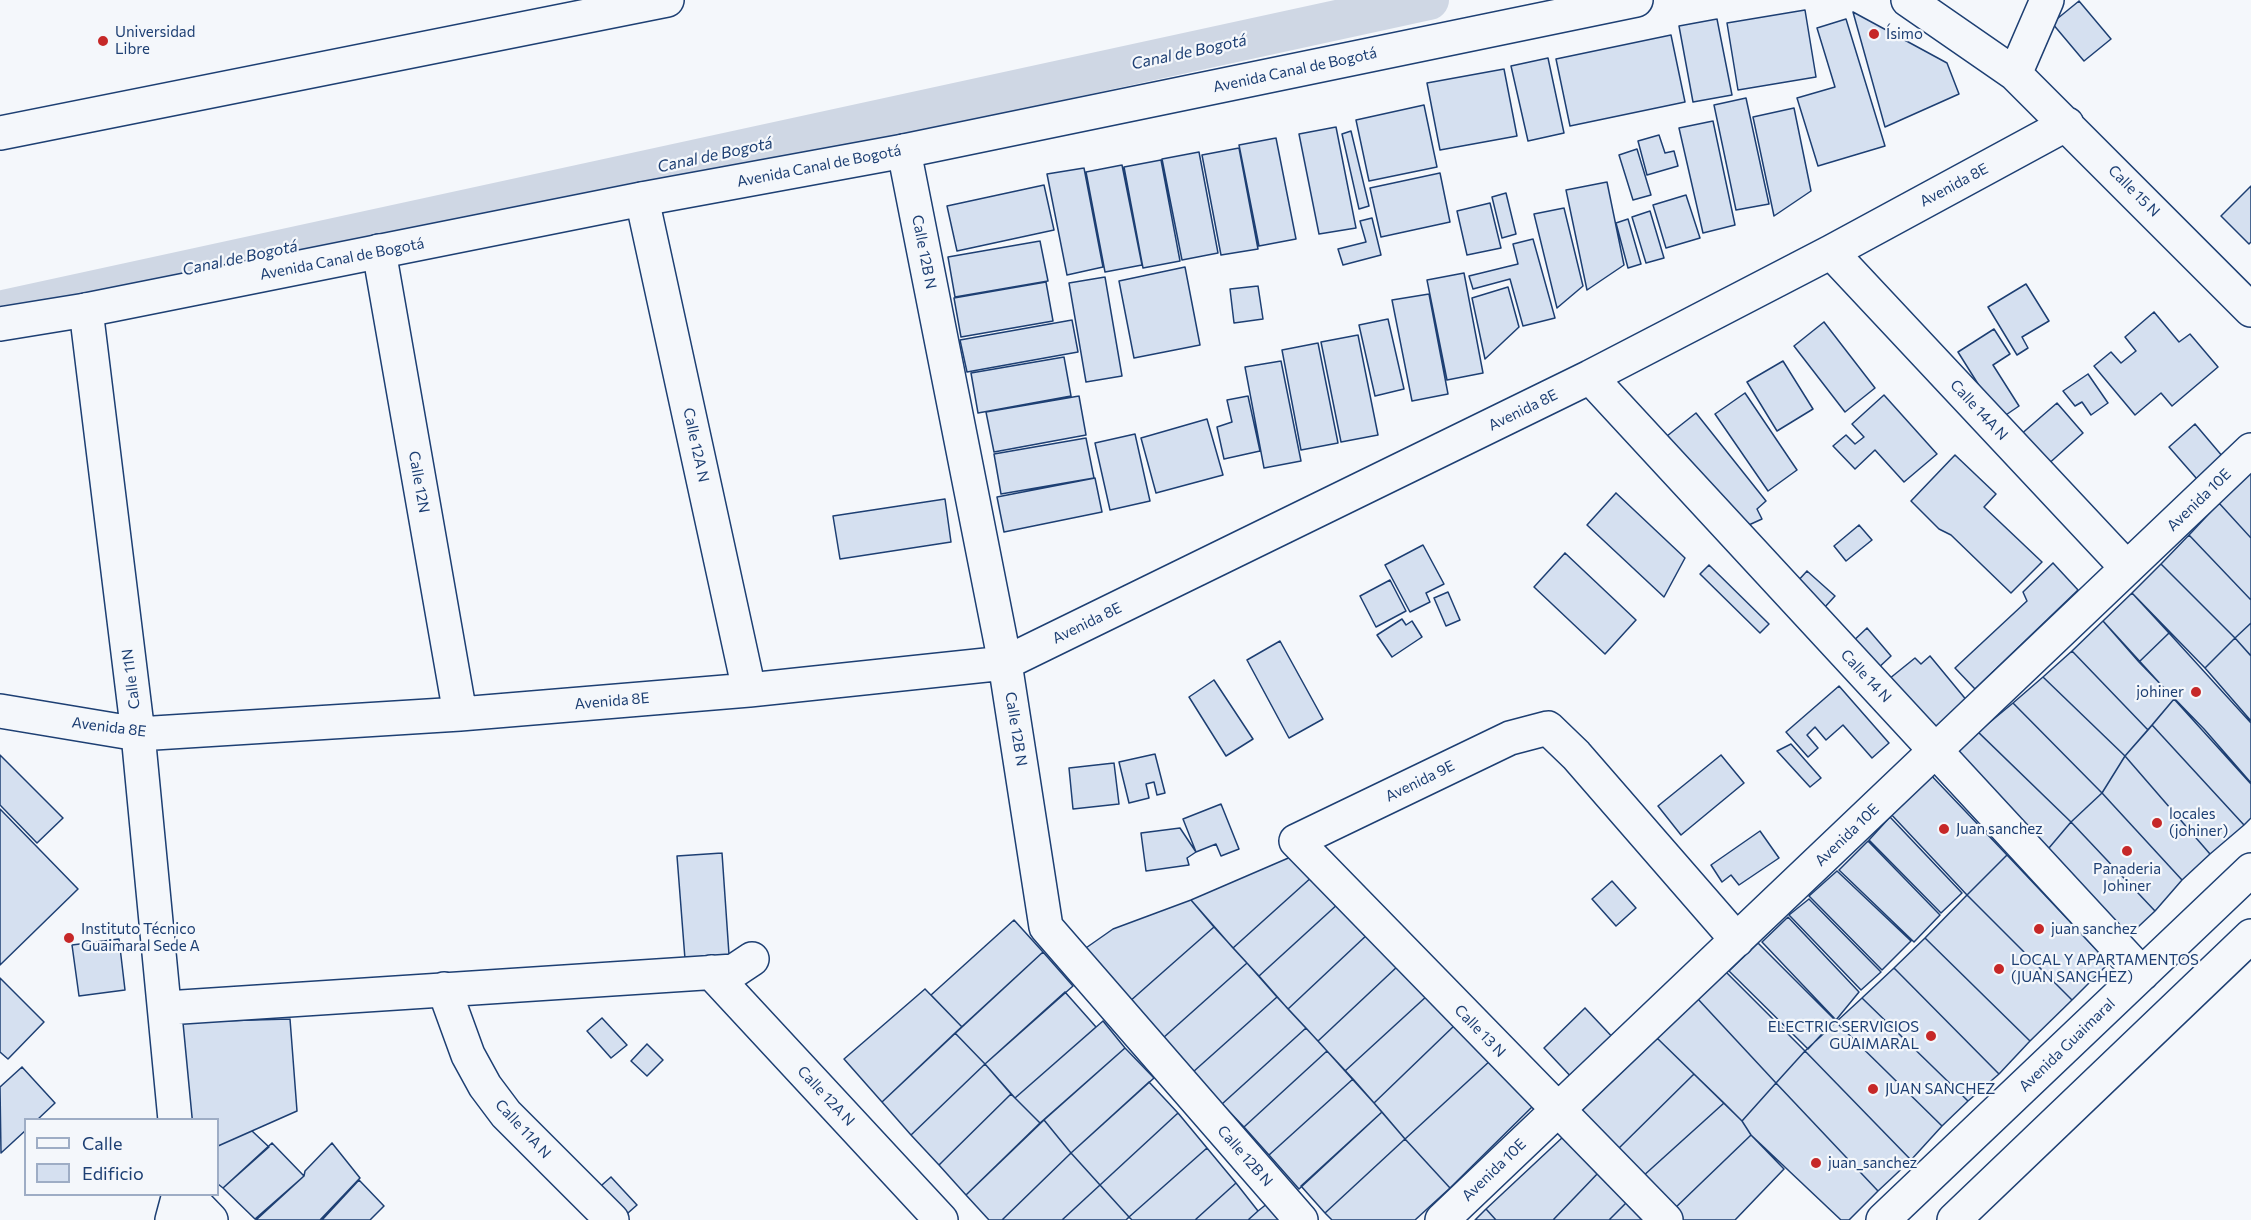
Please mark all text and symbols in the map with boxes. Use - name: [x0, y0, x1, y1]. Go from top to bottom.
- place label: Universidad Libre: [115, 23, 195, 58]
- place label: Ísimo: [1886, 25, 1923, 43]
- marker: Ísimo: [1867, 27, 1881, 41]
- water label: Canal de Bogotá: [1130, 30, 1248, 74]
- marker: Universidad Libre: [96, 34, 110, 48]
- street label: Avenida Canal de Bogotá: [1211, 44, 1379, 96]
- water label: Canal de Bogotá: [656, 133, 774, 177]
- street label: Avenida Canal de Bogotá: [735, 141, 903, 191]
- street label: Avenida 8E: [1917, 159, 1991, 211]
- street label: Calle 15 N: [2104, 161, 2164, 221]
- street label: Calle 12B N: [908, 213, 940, 291]
- street label: Avenida Canal de Bogotá: [258, 234, 426, 284]
- water label: Canal de Bogotá: [181, 236, 299, 280]
- street label: Calle 14A N: [1946, 376, 2012, 444]
- street label: Avenida 8E: [1485, 385, 1561, 435]
- street label: Calle 12A N: [679, 406, 713, 484]
- street label: Calle 12N: [405, 450, 433, 514]
- street label: Avenida 10E: [2163, 465, 2235, 535]
- street label: Avenida 8E: [1049, 598, 1125, 648]
- street label: Calle 14 N: [1837, 646, 1895, 706]
- street label: Calle 11N: [118, 648, 144, 710]
- place label: johiner: [2136, 683, 2184, 701]
- marker: johiner: [2189, 685, 2203, 699]
- street label: Avenida 8E: [574, 689, 650, 713]
- street label: Calle 12B N: [1001, 690, 1031, 768]
- street label: Avenida 8E: [71, 713, 147, 741]
- street label: Avenida 9E: [1382, 756, 1458, 806]
- street label: Avenida 10E: [1811, 800, 1883, 870]
- place label: locales (johiner): [2169, 805, 2228, 840]
- marker: locales (johiner): [2150, 816, 2164, 830]
- place label: Juan sanchez: [1956, 820, 2043, 838]
- marker: Juan sanchez: [1937, 822, 1951, 836]
- marker: Panaderia Johiner: [2120, 844, 2134, 858]
- place label: Panaderia Johiner: [2093, 860, 2161, 895]
- place label: Instituto Técnico Guaimaral Sede A: [81, 920, 200, 955]
- place label: juan sanchez: [2051, 920, 2137, 938]
- marker: juan sanchez: [2032, 922, 2046, 936]
- marker: Instituto Técnico Guaimaral Sede A: [62, 931, 76, 945]
- place label: LOCAL Y APARTAMENTOS (JUAN SANCHEZ): [2011, 951, 2199, 986]
- marker: LOCAL Y APARTAMENTOS (JUAN SANCHEZ): [1992, 962, 2006, 976]
- street label: Avenida Guaimaral: [2015, 995, 2119, 1095]
- street label: Calle 13 N: [1451, 1001, 1509, 1061]
- place label: ELECTRIC SERVICIOS GUAIMARAL: [1768, 1018, 1919, 1053]
- marker: ELECTRIC SERVICIOS GUAIMARAL: [1924, 1029, 1938, 1043]
- street label: Calle 12A N: [794, 1062, 858, 1130]
- place label: JUAN SANCHEZ: [1885, 1080, 1995, 1098]
- marker: JUAN SANCHEZ: [1866, 1082, 1880, 1096]
- street label: Calle 11A N: [491, 1096, 555, 1162]
- legend: [24, 1118, 219, 1196]
- street label: Calle 12B N: [1214, 1122, 1276, 1190]
- text: Calle: [82, 1132, 122, 1154]
- street label: Avenida 10E: [1458, 1135, 1530, 1205]
- place label: juan_sanchez: [1828, 1154, 1917, 1172]
- marker: juan_sanchez: [1809, 1156, 1823, 1170]
- text: Edificio: [82, 1162, 144, 1184]

